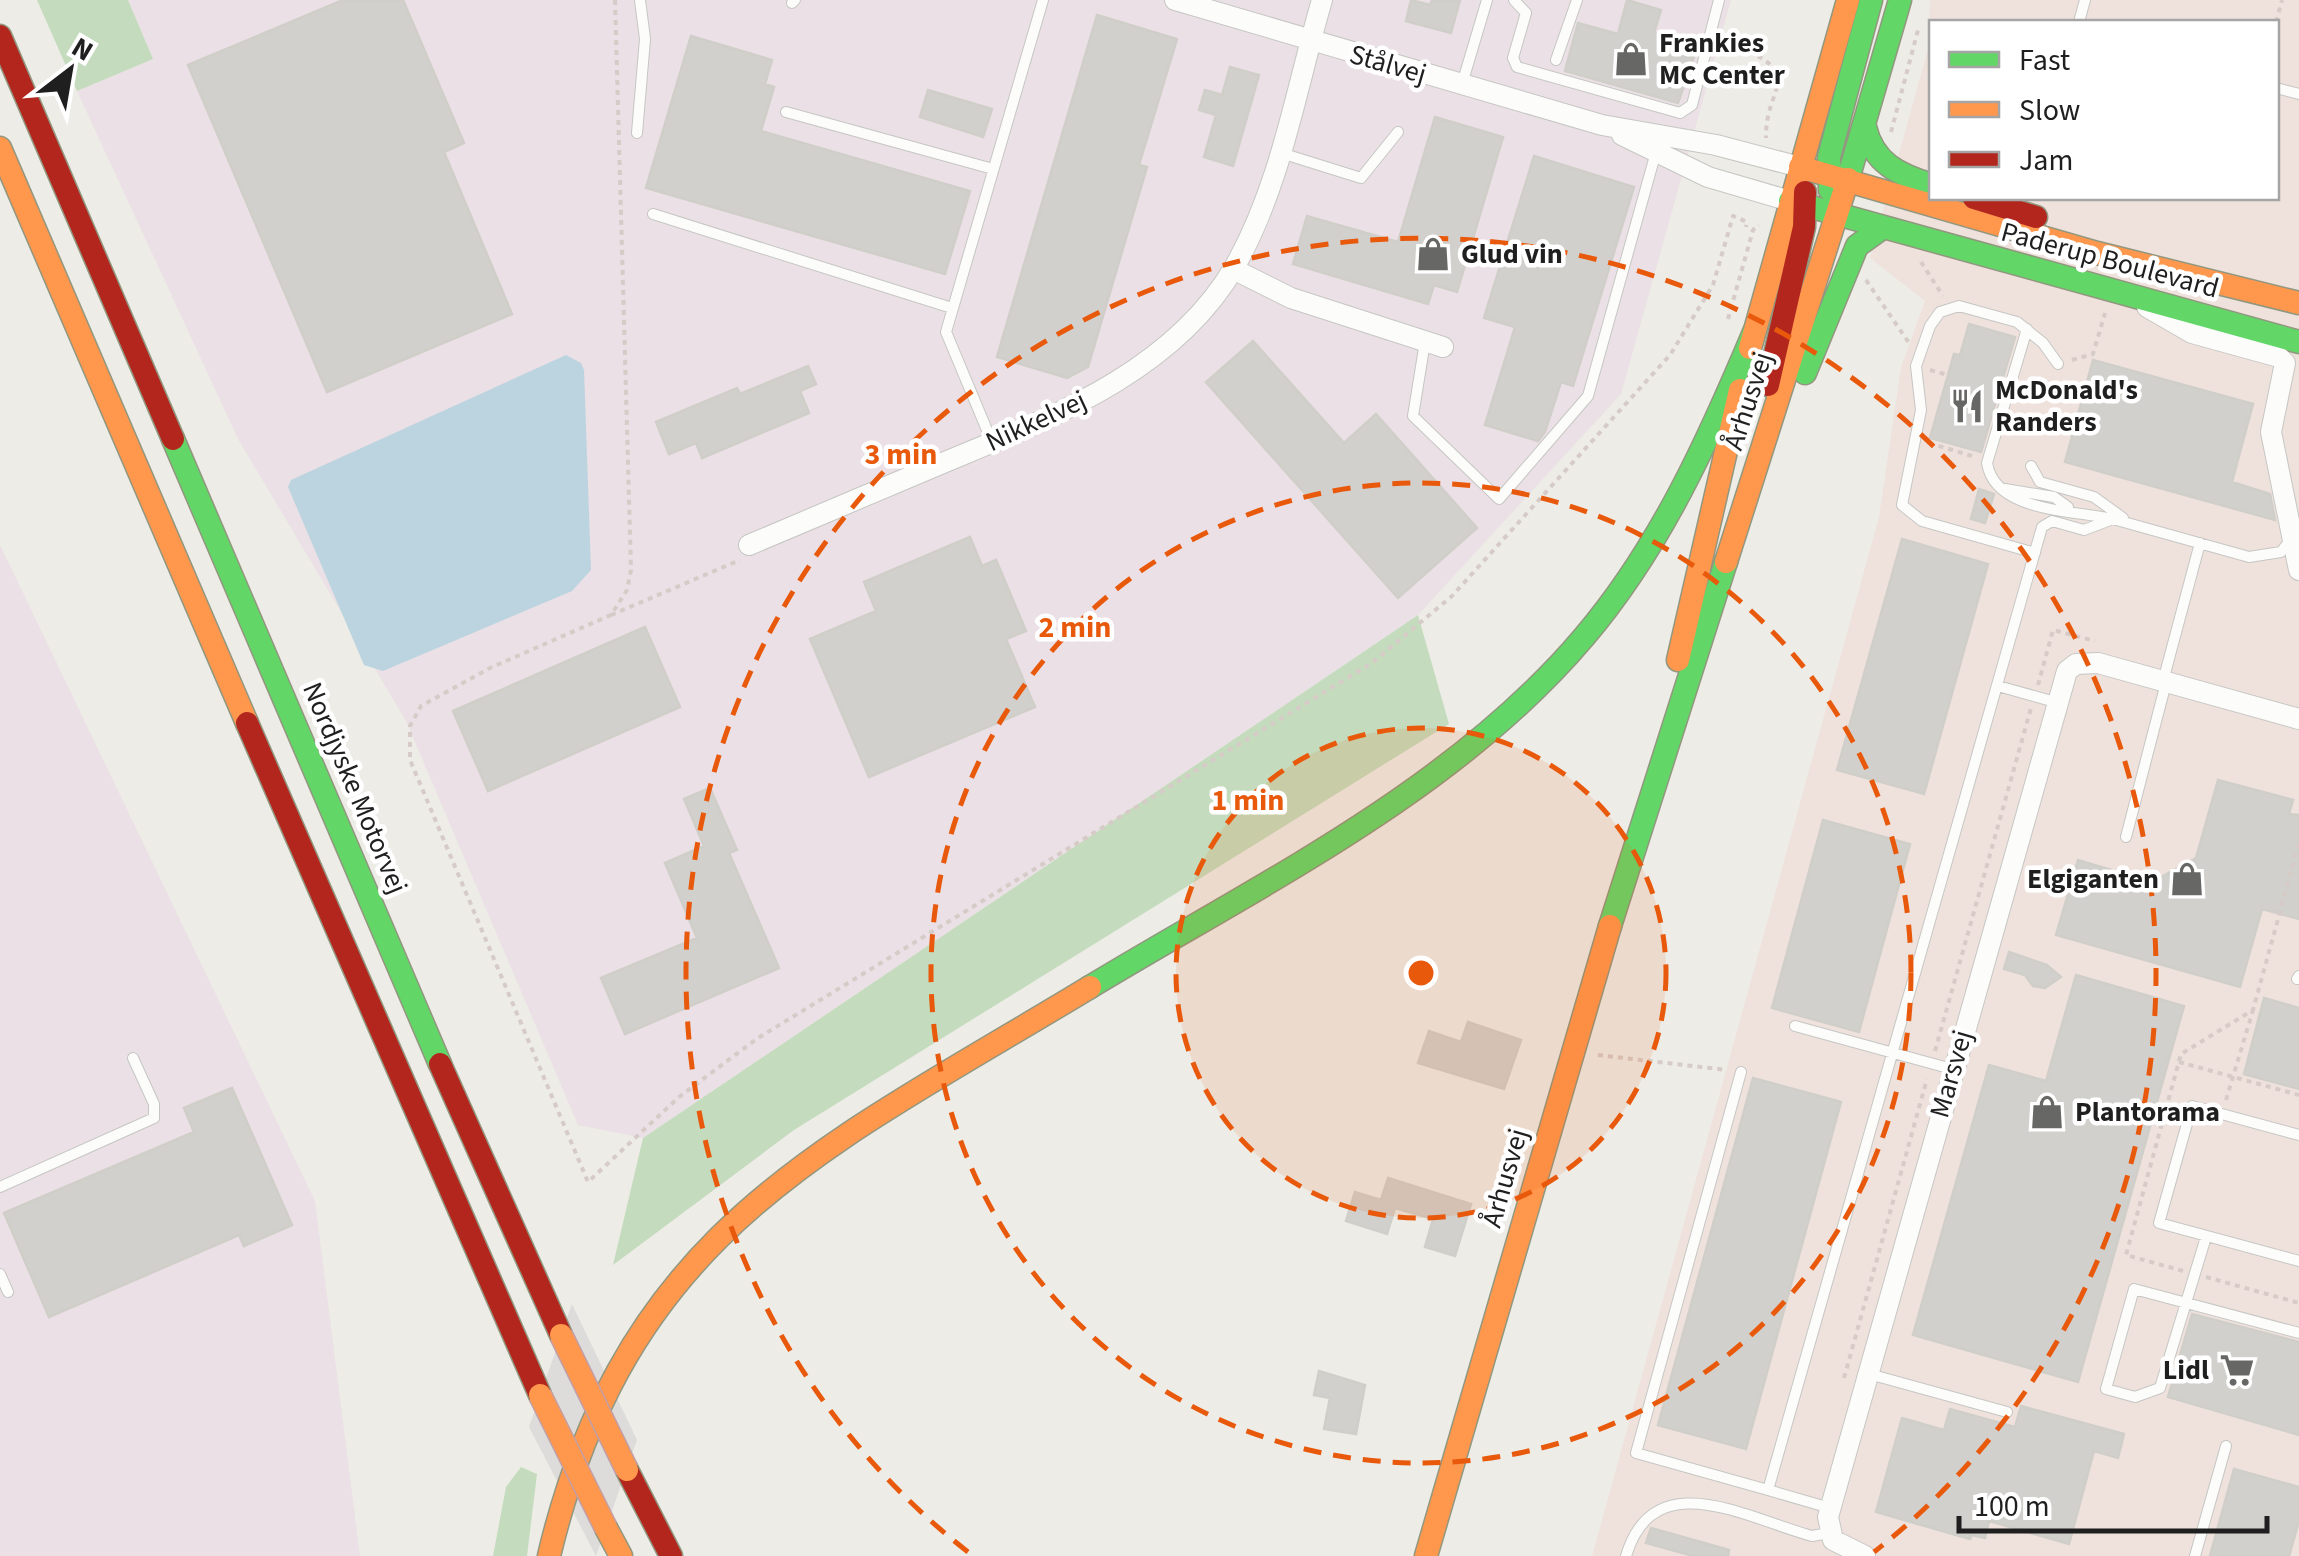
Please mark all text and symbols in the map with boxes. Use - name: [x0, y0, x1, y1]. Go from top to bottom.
- north arrow: [20, 20, 120, 120]
- legend: [1929, 20, 2279, 200]
- place label: Frankies MC Center: [1659, 23, 1786, 95]
- text: N: [64, 27, 101, 71]
- street label: Stålvej: [1345, 34, 1431, 94]
- text: Fast: [2019, 39, 2070, 82]
- shop icon: Frankies MC Center: [1612, 40, 1650, 78]
- text: Slow: [2019, 89, 2080, 132]
- text: Jam: [2019, 139, 2073, 182]
- street label: Paderup Boulevard: [1997, 212, 2223, 308]
- place label: Glud vin: [1461, 234, 1563, 274]
- shop icon: Glud vin: [1414, 235, 1452, 273]
- street label: Århusvej: [1713, 347, 1783, 455]
- place label: McDonald's Randers: [1995, 370, 2138, 442]
- street label: Nikkelvej: [979, 380, 1093, 462]
- restaurant icon: McDonald's Randers: [1948, 387, 1986, 425]
- text: 3 min: [865, 433, 938, 476]
- text: 2 min: [1039, 606, 1112, 649]
- street label: Nordjyske Motorvej: [292, 676, 418, 900]
- text: 1 min: [1212, 779, 1285, 822]
- place label: Elgiganten: [2027, 859, 2159, 899]
- shop icon: Elgiganten: [2168, 860, 2206, 898]
- centre of rings: [1403, 955, 1439, 991]
- street label: Marsvej: [1919, 1025, 1983, 1123]
- place label: Plantorama: [2075, 1092, 2220, 1132]
- shop icon: Plantorama: [2028, 1093, 2066, 1131]
- street label: Århusvej: [1472, 1124, 1538, 1232]
- place label: Lidl: [2163, 1350, 2209, 1390]
- supermarket icon: Lidl: [2218, 1351, 2256, 1389]
- scale bar: [1959, 1471, 2266, 1533]
- text: 100 m: [1974, 1485, 2050, 1528]

